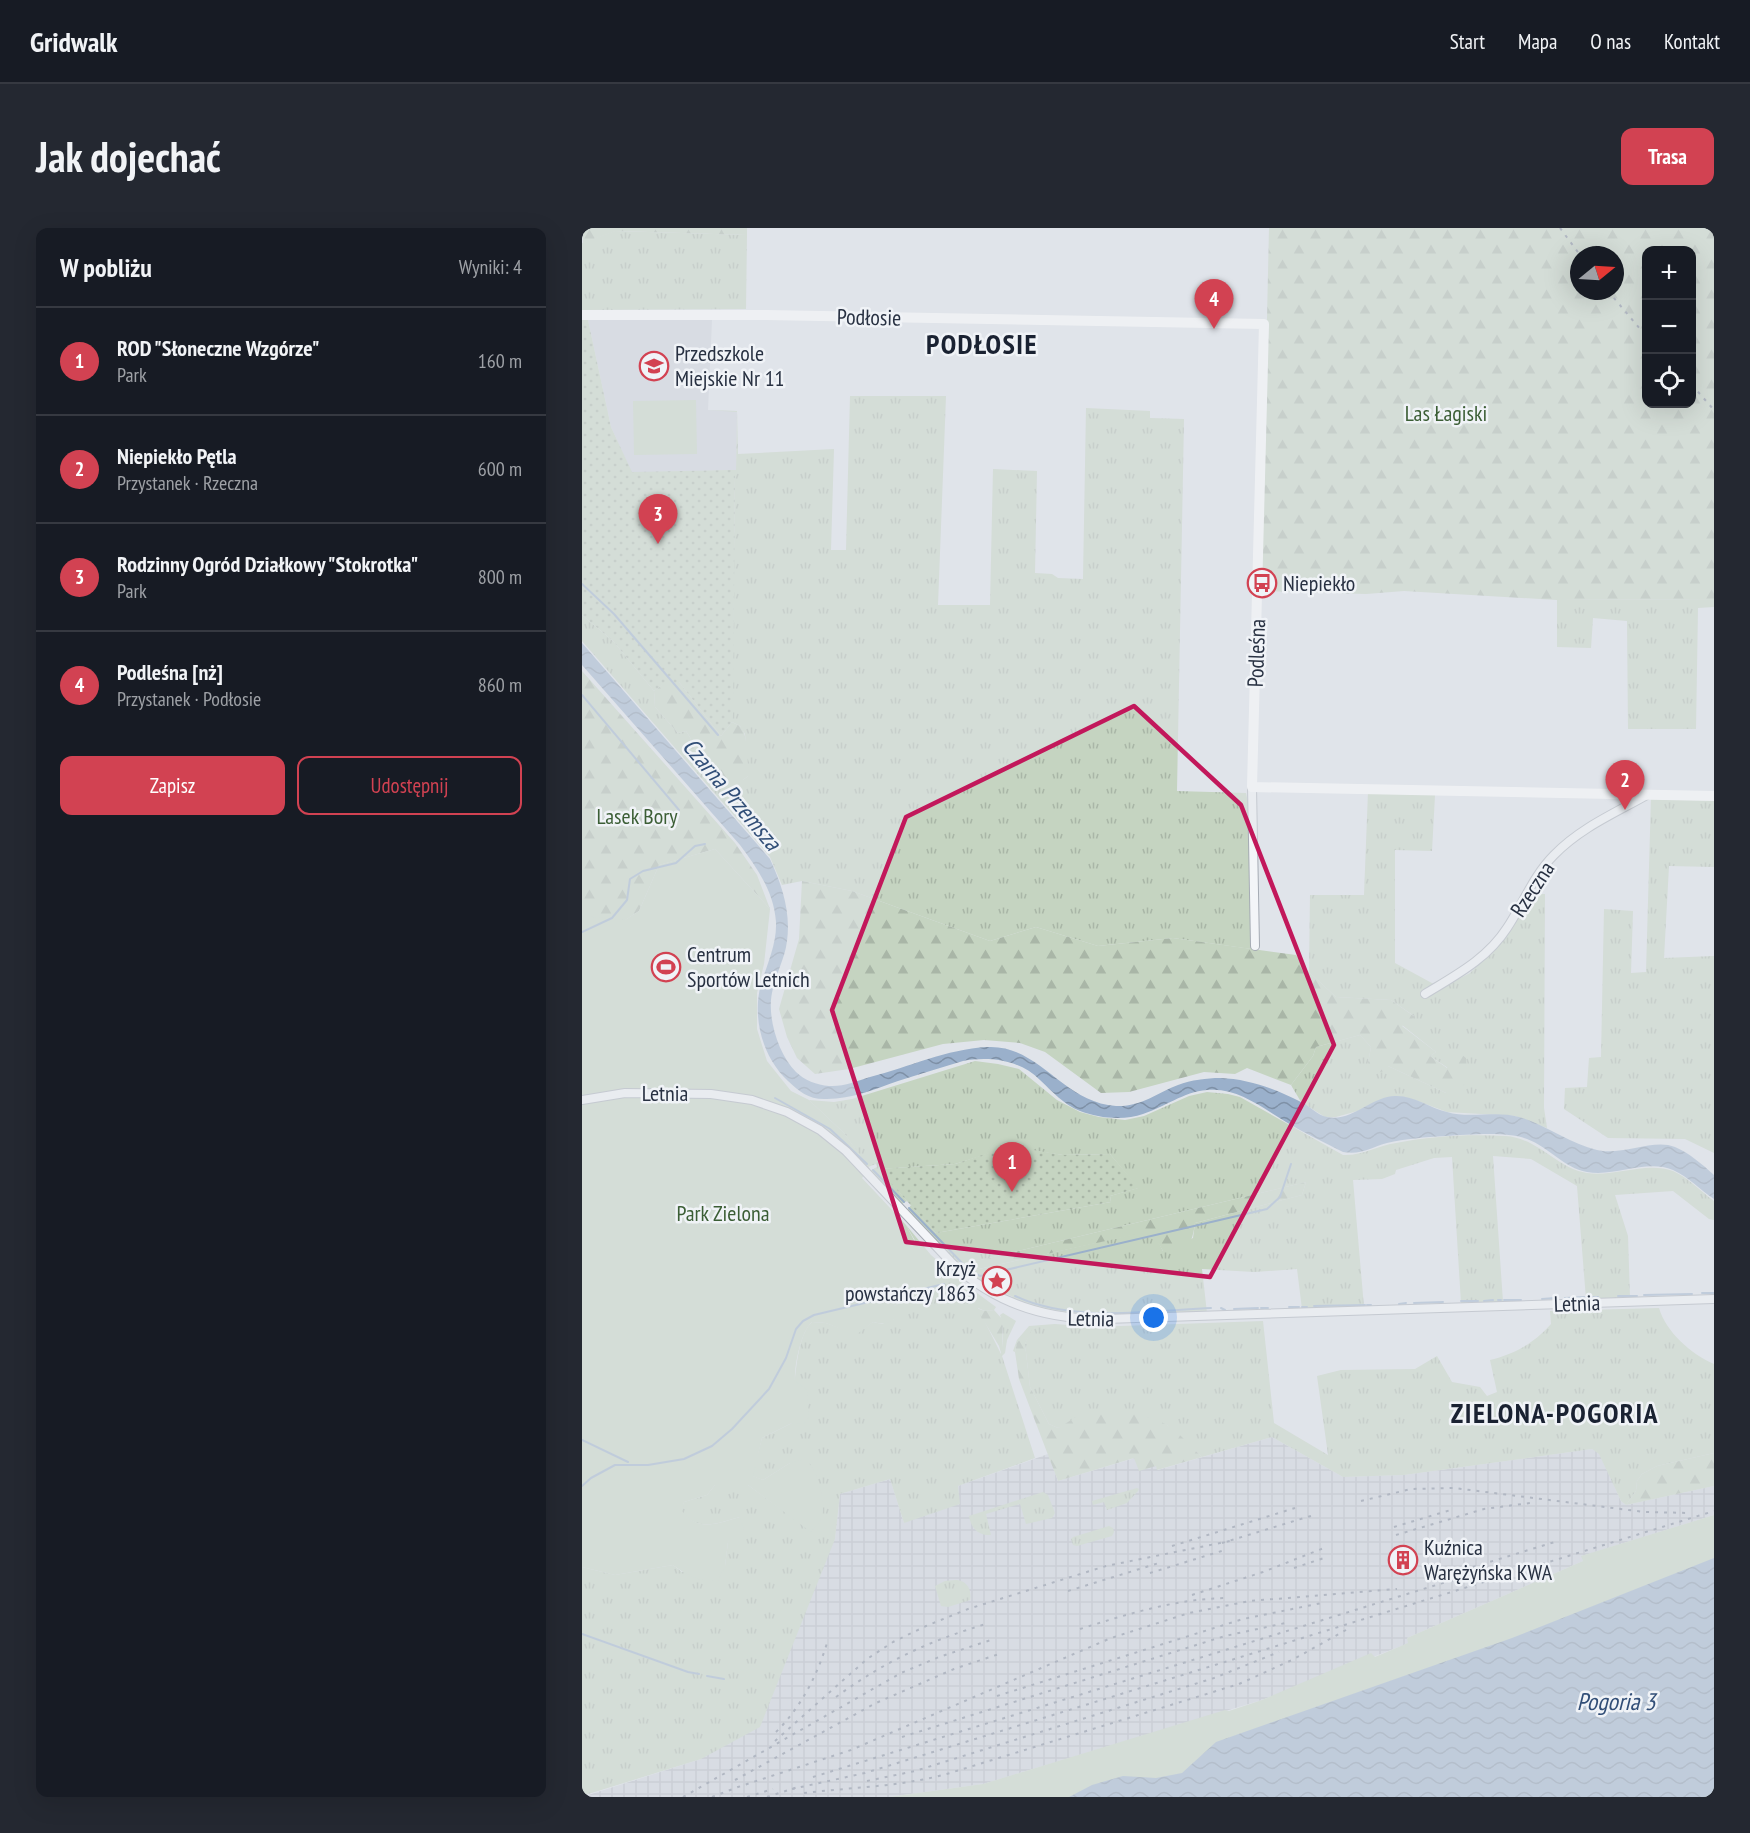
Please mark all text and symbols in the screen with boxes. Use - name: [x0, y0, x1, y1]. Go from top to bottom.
- text: Gridwalk: [30, 23, 118, 60]
- text: Start: [1450, 28, 1485, 55]
- text: Mapa: [1518, 28, 1557, 55]
- text: O nas: [1590, 28, 1631, 55]
- text: Kontakt: [1664, 28, 1720, 55]
- button: Trasa: [1621, 128, 1714, 185]
- text: Jak dojechać: [36, 129, 221, 184]
- north arrow: [1570, 246, 1624, 300]
- map controls: [1642, 246, 1696, 408]
- button: +: [1642, 246, 1696, 300]
- text: W pobliżu: [60, 251, 152, 284]
- text: Wyniki: 4: [459, 254, 522, 280]
- pin: 4: [1194, 279, 1234, 329]
- button: −: [1642, 300, 1696, 354]
- street label: Podłosie: [837, 302, 901, 332]
- district label: PODŁOSIE: [926, 325, 1038, 362]
- text: ROD "Słoneczne Wzgórze": [117, 334, 319, 362]
- place label: Przedszkole Miejskie Nr 11: [675, 339, 784, 392]
- text: 1: [75, 348, 84, 374]
- text: 160 m: [478, 348, 522, 374]
- school or university icon: Przedszkole Miejskie Nr 11: [638, 350, 670, 382]
- button: locate: [1642, 354, 1696, 408]
- text: Park: [117, 362, 147, 388]
- park label: Las Łagiski: [1405, 399, 1487, 427]
- text: Niepiekło Pętla: [117, 442, 237, 470]
- text: 2: [75, 456, 84, 482]
- text: 600 m: [478, 456, 522, 482]
- text: Przystanek · Rzeczna: [117, 470, 258, 496]
- pin: 3: [638, 494, 678, 544]
- text: Rodzinny Ogród Działkowy "Stokrotka": [117, 550, 418, 578]
- text: 3: [75, 564, 84, 590]
- text: 800 m: [478, 564, 522, 590]
- bus stop icon: Niepiekło: [1246, 567, 1278, 599]
- place label: Niepiekło: [1283, 569, 1355, 597]
- text: Park: [117, 578, 147, 604]
- street label: Podleśna: [1241, 618, 1271, 688]
- text: Podleśna [nż]: [117, 658, 223, 686]
- text: 4: [75, 672, 84, 698]
- text: 860 m: [478, 672, 522, 698]
- text: Przystanek · Podłosie: [117, 686, 261, 712]
- water label: Czarna Przemsza: [676, 731, 789, 858]
- button: Zapisz: [60, 756, 285, 815]
- button: Udostępnij: [297, 756, 522, 815]
- pin: 2: [1606, 760, 1644, 810]
- park label: Lasek Bory: [597, 802, 678, 830]
- street label: Rzeczna: [1504, 856, 1560, 922]
- place label: Centrum Sportów Letnich: [687, 940, 810, 993]
- sports icon: Centrum Sportów Letnich: [650, 951, 682, 983]
- street label: Letnia: [642, 1079, 688, 1107]
- pin: 1: [992, 1142, 1032, 1192]
- park label: Park Zielona: [676, 1199, 770, 1227]
- place label: Krzyż powstańczy 1863: [845, 1254, 976, 1307]
- place icon: Krzyż powstańczy 1863: [981, 1265, 1013, 1297]
- street label: Letnia: [1553, 1288, 1601, 1318]
- your location: [1139, 1303, 1168, 1332]
- street label: Letnia: [1067, 1304, 1115, 1332]
- district label: ZIELONA-POGORIA: [1451, 1394, 1659, 1431]
- place label: Kuźnica Warężyńska KWA: [1424, 1533, 1553, 1586]
- building icon: Kuźnica Warężyńska KWA: [1387, 1544, 1419, 1576]
- water label: Pogoria 3: [1577, 1686, 1657, 1717]

